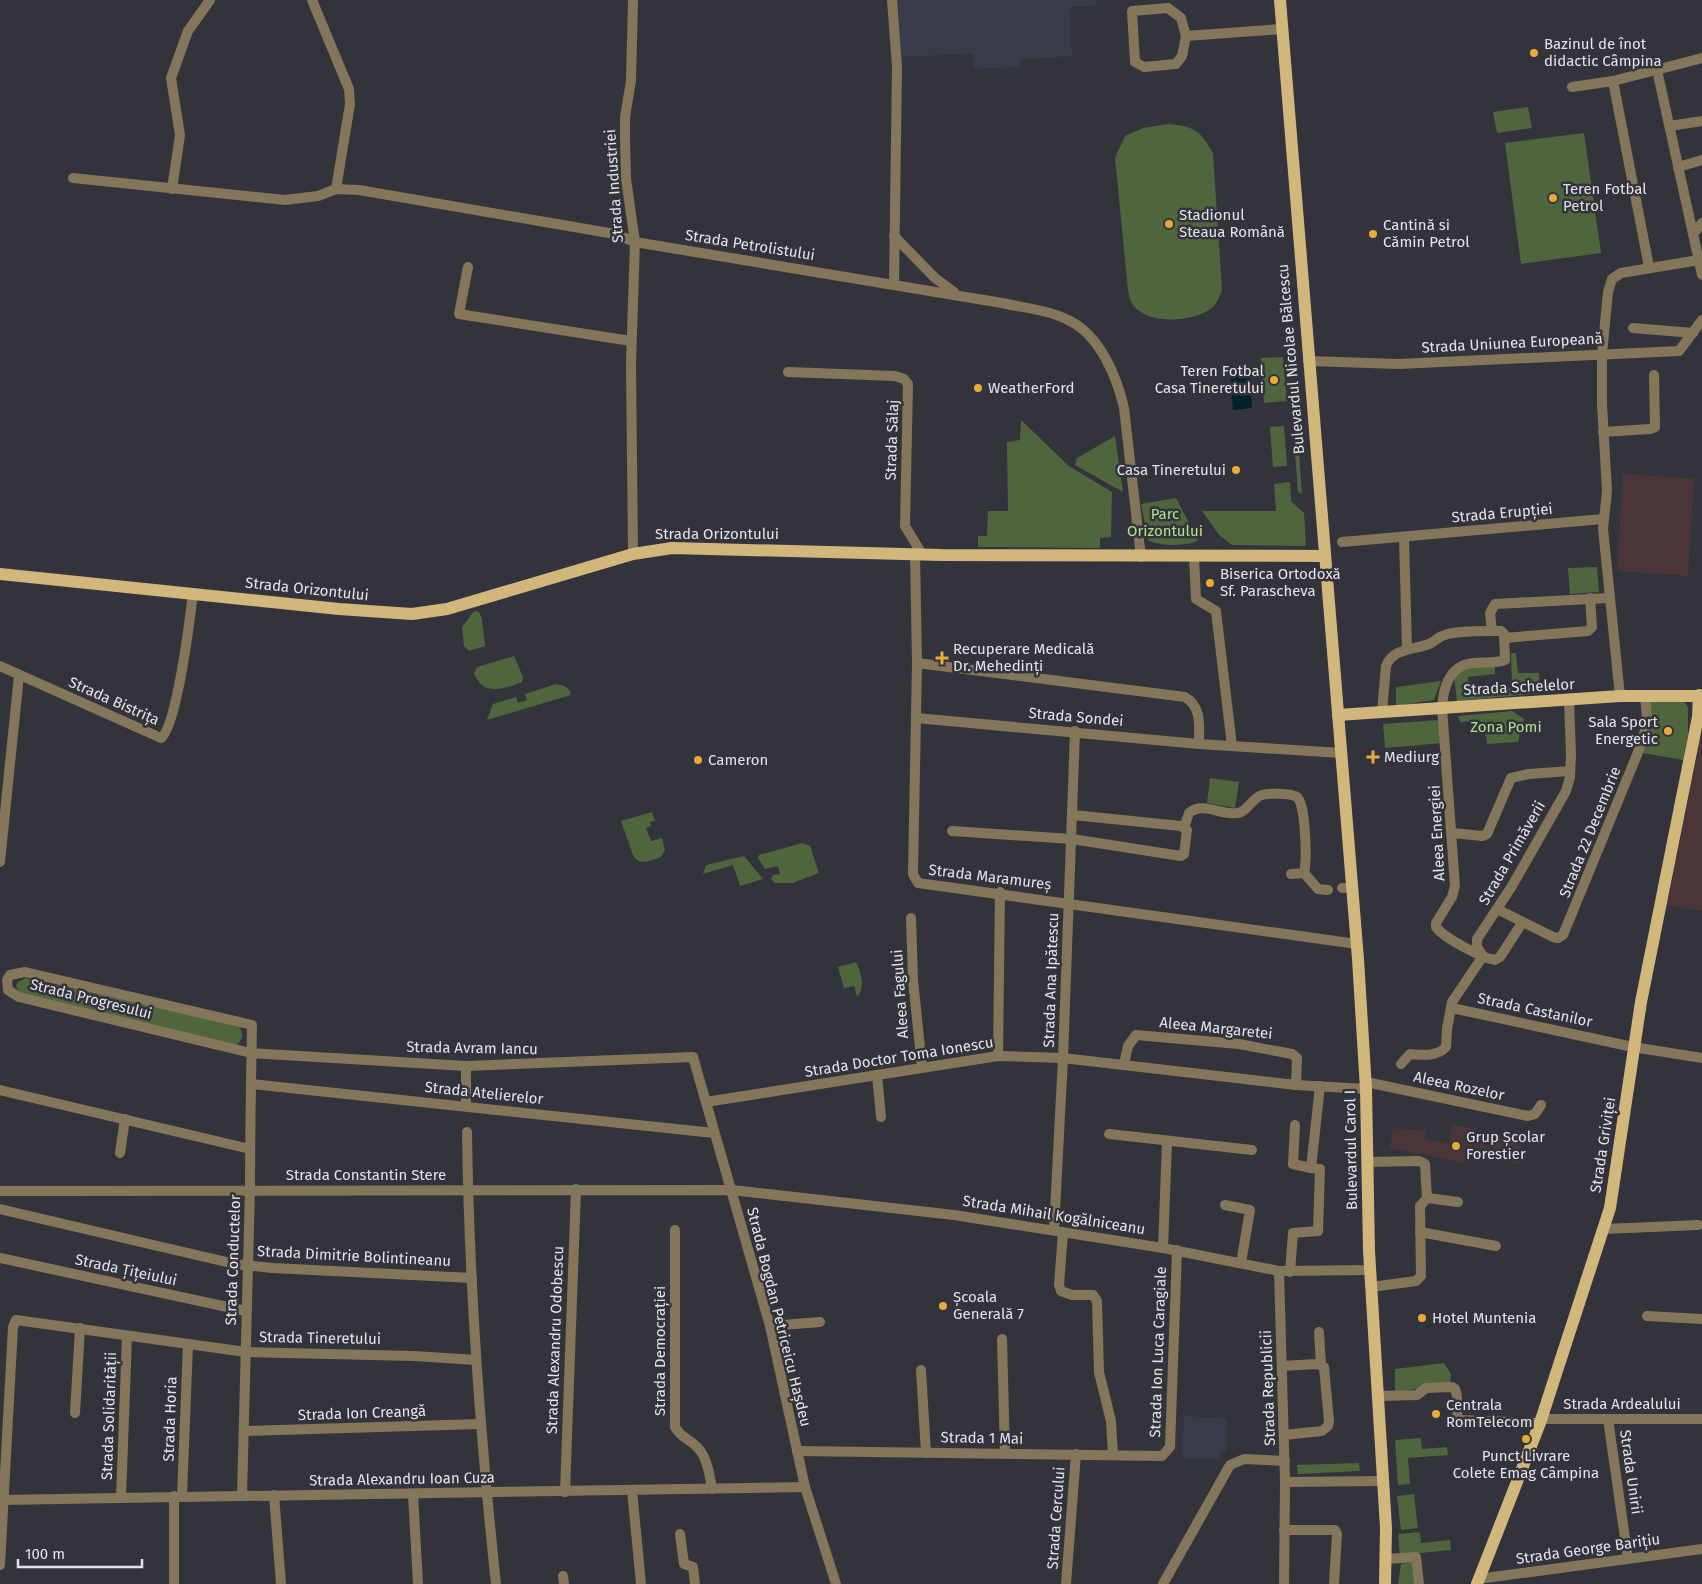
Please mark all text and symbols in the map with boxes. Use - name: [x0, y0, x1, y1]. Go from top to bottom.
- place label: Bazinul de înot didactic Câmpina: [1544, 35, 1662, 70]
- marker: Bazinul de înot didactic Câmpina: [1528, 47, 1540, 59]
- street label: Strada Industriei: [601, 129, 627, 243]
- place label: Teren Fotbal Petrol: [1563, 180, 1647, 215]
- marker: Teren Fotbal Petrol: [1547, 192, 1559, 204]
- place label: Stadionul Steaua Română: [1179, 206, 1285, 241]
- place label: Cantină si Cămin Petrol: [1383, 216, 1470, 251]
- marker: Stadionul Steaua Română: [1163, 218, 1175, 230]
- street label: Strada Petrolistului: [684, 226, 816, 264]
- marker: Cantină si Cămin Petrol: [1367, 228, 1379, 240]
- street label: Bulevardul Nicolae Bălcescu: [1274, 263, 1308, 455]
- street label: Strada Uniunea Europeană: [1421, 329, 1603, 357]
- place label: Teren Fotbal Casa Tineretului: [1155, 362, 1265, 397]
- marker: Teren Fotbal Casa Tineretului: [1268, 374, 1280, 386]
- place label: WeatherFord: [988, 379, 1075, 397]
- marker: WeatherFord: [972, 382, 984, 394]
- street label: Strada Sălaj: [882, 399, 902, 481]
- place label: Casa Tineretului: [1117, 461, 1226, 479]
- marker: Casa Tineretului: [1230, 464, 1242, 476]
- street label: Strada Erupției: [1451, 500, 1553, 527]
- park label: Parc Orizontului: [1127, 505, 1203, 540]
- street label: Strada Orizontului: [655, 525, 779, 543]
- place label: Biserica Ortodoxă Sf. Parascheva: [1220, 565, 1341, 600]
- street label: Strada Orizontului: [244, 574, 370, 604]
- marker: Biserica Ortodoxă Sf. Parascheva: [1204, 577, 1216, 589]
- place label: Recuperare Medicală Dr. Mehedinți: [953, 640, 1094, 676]
- marker: Recuperare Medicală Dr. Mehedinți: [935, 651, 949, 665]
- street label: Strada Bistrița: [65, 673, 162, 730]
- street label: Strada Schelelor: [1463, 675, 1576, 699]
- street label: Strada Sondei: [1028, 704, 1124, 730]
- place label: Sala Sport Energetic: [1588, 713, 1659, 748]
- park label: Zona Pomi: [1470, 718, 1542, 736]
- marker: Sala Sport Energetic: [1662, 725, 1674, 737]
- place label: Mediurg: [1384, 748, 1439, 766]
- marker: Mediurg: [1366, 750, 1380, 764]
- place label: Cameron: [708, 751, 768, 769]
- marker: Cameron: [692, 754, 704, 766]
- street label: Strada 22 Decembrie: [1555, 764, 1625, 900]
- street label: Aleea Energiei: [1425, 785, 1449, 881]
- street label: Strada Primăverii: [1475, 798, 1549, 908]
- street label: Strada Maramureș: [927, 861, 1052, 894]
- street label: Strada Ana Ipătescu: [1040, 912, 1062, 1048]
- street label: Aleea Fagului: [888, 949, 912, 1039]
- street label: Strada Progresului: [28, 975, 154, 1023]
- street label: Strada Castanilor: [1476, 989, 1594, 1031]
- street label: Aleea Margaretei: [1159, 1013, 1273, 1043]
- street label: Strada Doctor Toma Ionescu: [803, 1033, 995, 1081]
- street label: Strada Avram Iancu: [406, 1038, 538, 1058]
- street label: Aleea Rozelor: [1412, 1068, 1506, 1104]
- street label: Strada Atelierelor: [424, 1078, 544, 1108]
- street label: Bulevardul Carol I: [1341, 1090, 1361, 1210]
- street label: Strada Griviței: [1587, 1096, 1620, 1194]
- place label: Grup Școlar Forestier: [1466, 1128, 1545, 1163]
- marker: Grup Școlar Forestier: [1450, 1140, 1462, 1152]
- street label: Strada Constantin Stere: [286, 1166, 446, 1184]
- street label: Strada Mihail Kogălniceanu: [961, 1192, 1147, 1238]
- street label: Strada Conductelor: [222, 1194, 244, 1326]
- street label: Strada Bogdan Petriceicu Hașdeu: [742, 1205, 815, 1429]
- street label: Strada Dimitrie Bolintineanu: [257, 1242, 451, 1270]
- street label: Strada Alexandru Odobescu: [543, 1245, 567, 1435]
- street label: Strada Țițeiului: [73, 1250, 179, 1291]
- street label: Strada Ion Luca Caragiale: [1146, 1266, 1170, 1438]
- street label: Strada Democrației: [651, 1286, 670, 1416]
- place label: Școala Generală 7: [953, 1288, 1024, 1323]
- marker: Școala Generală 7: [937, 1300, 949, 1312]
- place label: Hotel Muntenia: [1432, 1309, 1536, 1327]
- marker: Hotel Muntenia: [1416, 1312, 1428, 1324]
- street label: Strada Tineretului: [259, 1328, 381, 1348]
- street label: Strada Republicii: [1257, 1330, 1279, 1446]
- street label: Strada Solidarității: [98, 1352, 121, 1480]
- street label: Strada Horia: [160, 1376, 180, 1462]
- street label: Strada Ardealului: [1563, 1395, 1681, 1413]
- place label: Centrala RomTelecom: [1446, 1396, 1533, 1431]
- street label: Strada Ion Creangă: [298, 1402, 426, 1424]
- marker: Centrala RomTelecom: [1430, 1408, 1442, 1420]
- street label: Strada 1 Mai: [941, 1428, 1023, 1448]
- street label: Strada Unirii: [1616, 1428, 1646, 1516]
- marker: Punct Livrare Colete Emag Câmpina: [1520, 1433, 1532, 1445]
- place label: Punct Livrare Colete Emag Câmpina: [1453, 1447, 1599, 1482]
- street label: Strada Cercului: [1043, 1466, 1069, 1570]
- street label: Strada Alexandru Ioan Cuza: [309, 1468, 495, 1490]
- street label: Strada George Barițiu: [1515, 1530, 1661, 1569]
- scale bar: [18, 1536, 141, 1568]
- text: 100 m: [25, 1545, 65, 1563]

